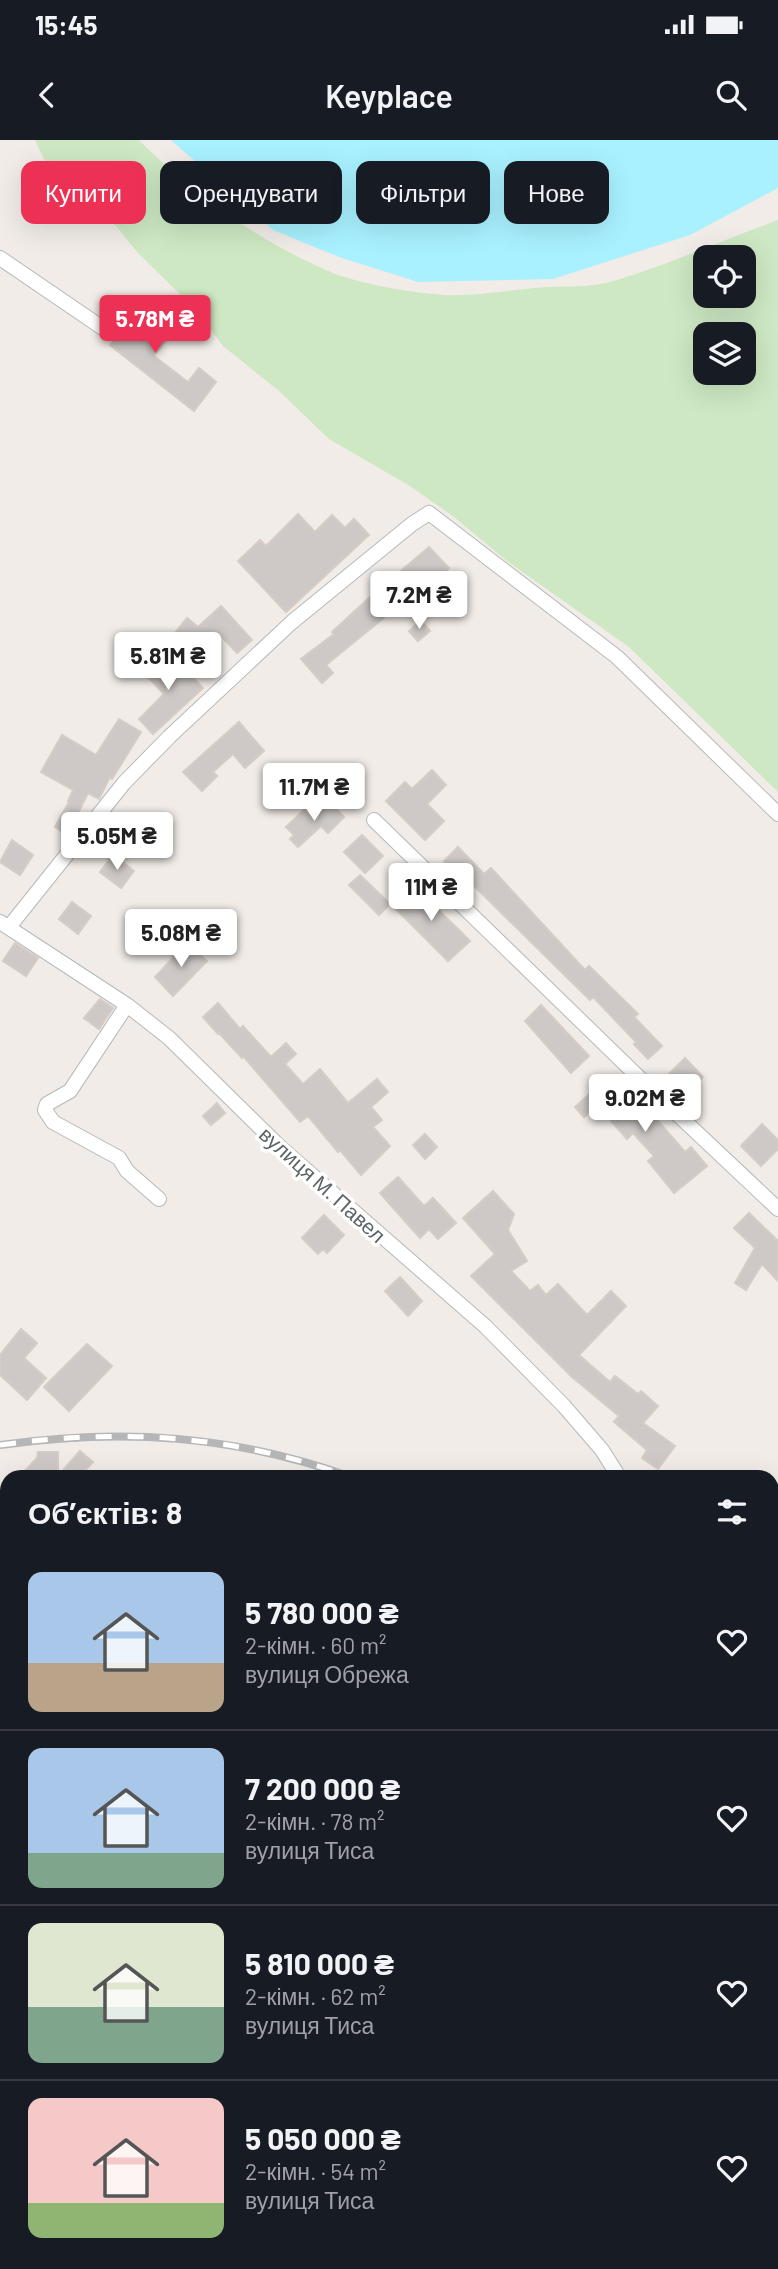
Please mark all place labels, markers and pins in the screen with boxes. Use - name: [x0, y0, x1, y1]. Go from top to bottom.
- pin: 5.78M ₴: [90, 296, 220, 355]
- pin: 7.2M ₴: [362, 572, 476, 631]
- pin: 5.81M ₴: [103, 632, 233, 692]
- pin: 11.7M ₴: [249, 764, 379, 823]
- pin: 5.05M ₴: [52, 812, 182, 872]
- pin: 11M ₴: [382, 864, 480, 923]
- pin: 5.08M ₴: [116, 910, 246, 969]
- pin: 9.02M ₴: [580, 1074, 710, 1134]

